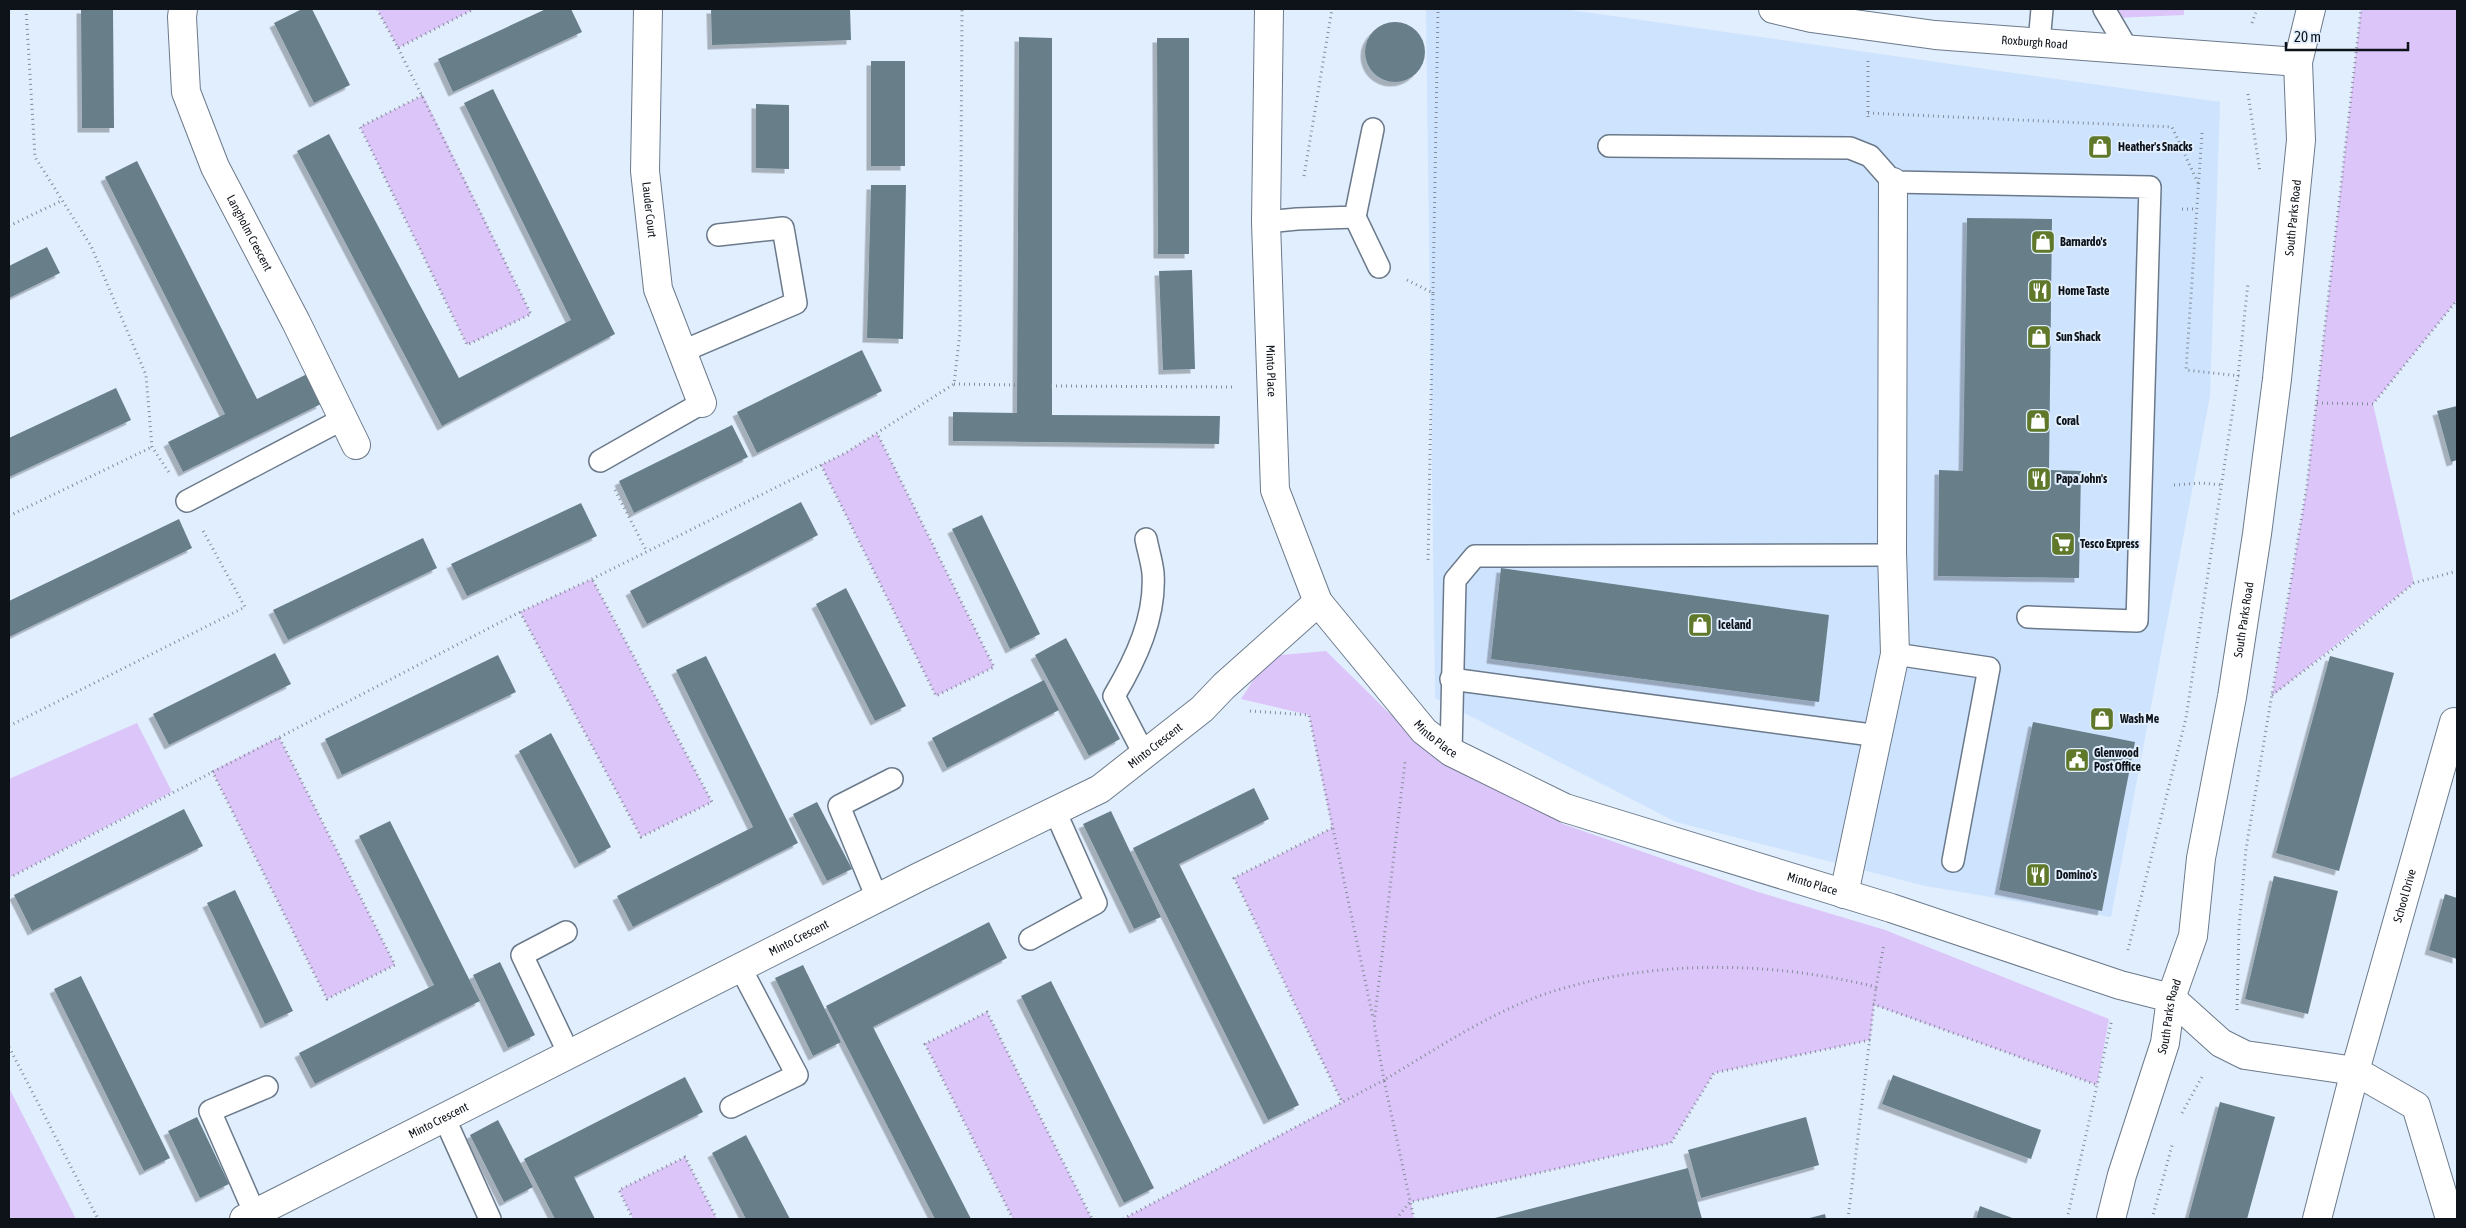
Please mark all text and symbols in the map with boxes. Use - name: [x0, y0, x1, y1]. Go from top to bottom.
- scale bar: [2286, 20, 2408, 52]
- text: 20 m: [2294, 28, 2321, 45]
- street label: Roxburgh Road: [2001, 33, 2068, 52]
- shop icon: Heather's Snacks: [2087, 134, 2113, 160]
- place label: Heather's Snacks: [2118, 140, 2193, 154]
- street label: South Parks Road: [2282, 179, 2304, 256]
- street label: Lauder Court: [639, 181, 659, 239]
- street label: Langholm Crescent: [224, 192, 275, 274]
- shop icon: Barnardo's: [2030, 229, 2056, 255]
- place label: Barnardo's: [2060, 235, 2108, 249]
- restaurant icon: Home Taste: [2027, 278, 2053, 304]
- place label: Home Taste: [2058, 284, 2110, 298]
- shop icon: Sun Shack: [2026, 324, 2052, 350]
- place label: Sun Shack: [2056, 330, 2101, 344]
- street label: Minto Place: [1263, 345, 1279, 397]
- shop icon: Coral: [2025, 408, 2051, 434]
- place label: Coral: [2056, 414, 2080, 428]
- restaurant icon: Papa John's: [2026, 466, 2052, 492]
- place label: Papa John's: [2056, 472, 2108, 486]
- supermarket icon: Tesco Express: [2050, 531, 2076, 557]
- place label: Tesco Express: [2080, 537, 2140, 551]
- street label: South Parks Road: [2231, 581, 2257, 658]
- shop icon: Iceland: [1687, 612, 1713, 638]
- place label: Iceland: [1718, 618, 1752, 632]
- shop icon: Wash Me: [2089, 706, 2115, 732]
- place label: Wash Me: [2119, 712, 2160, 726]
- street label: Minto Place: [1411, 717, 1459, 761]
- street label: Minto Crescent: [1125, 720, 1185, 771]
- place label: Glenwood Post Office: [2094, 746, 2141, 774]
- public building icon: Glenwood Post Office: [2064, 747, 2090, 773]
- restaurant icon: Domino's: [2025, 862, 2051, 888]
- street label: School Drive: [2391, 867, 2419, 924]
- place label: Domino's: [2056, 868, 2098, 882]
- street label: Minto Place: [1785, 870, 1839, 898]
- street label: Minto Crescent: [767, 917, 832, 959]
- street label: South Parks Road: [2155, 977, 2184, 1056]
- street label: Minto Crescent: [406, 1099, 471, 1141]

